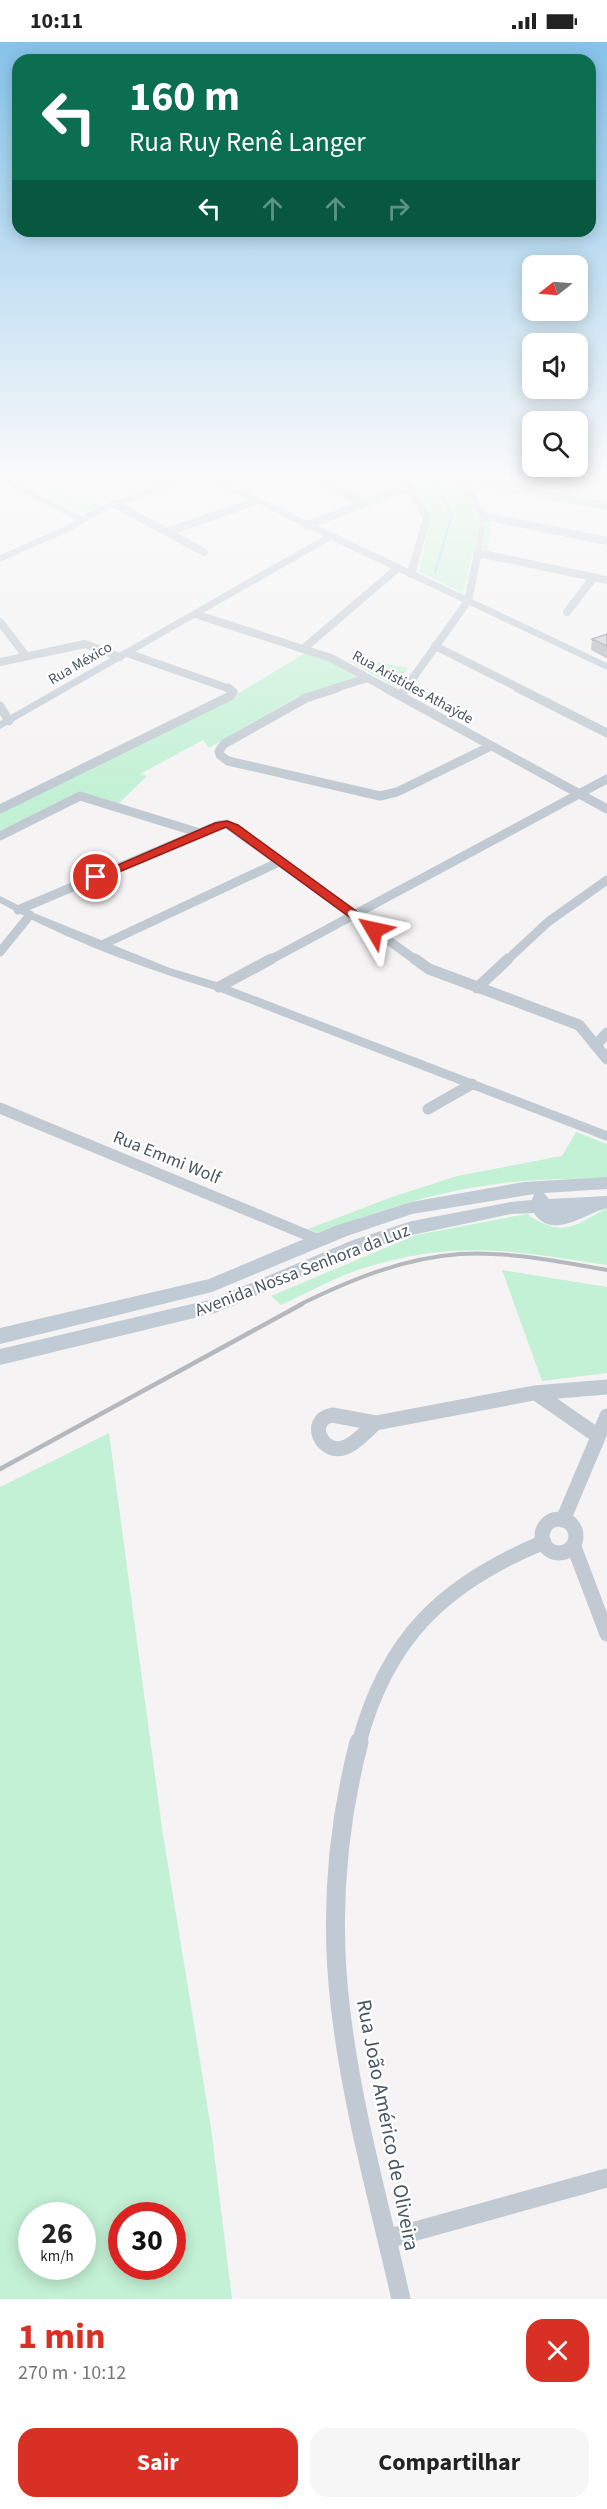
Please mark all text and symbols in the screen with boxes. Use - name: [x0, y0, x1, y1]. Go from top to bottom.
- text: 10:11: [30, 5, 83, 37]
- text: 160 m: [129, 67, 240, 127]
- icon: left: [30, 78, 108, 156]
- text: Rua Ruy Renê Langer: [129, 123, 366, 162]
- icon: left: [193, 192, 226, 225]
- icon: ahead: [256, 192, 289, 225]
- icon: ahead: [319, 192, 352, 225]
- icon: right: [382, 192, 415, 225]
- north arrow: [522, 255, 588, 321]
- map controls: [522, 255, 588, 477]
- button: sound: [522, 333, 588, 399]
- button: search: [522, 411, 588, 477]
- street label: Rua México: [44, 637, 116, 690]
- street label: Rua Aristides Athaýde: [348, 645, 477, 729]
- pin: [70, 851, 121, 902]
- icon: arrive: [79, 860, 112, 893]
- position arrow: [342, 898, 406, 962]
- street label: Rua Emmi Wolf: [109, 1125, 225, 1191]
- street label: Avenida Nossa Senhora da Luz: [191, 1218, 413, 1323]
- street label: Rua João Américo de Oliveira: [349, 1997, 427, 2253]
- speed limit sign: 30: [108, 2202, 186, 2280]
- text: 26: [41, 2212, 73, 2255]
- text: km/h: [40, 2246, 74, 2267]
- text: 1 min: [18, 2311, 106, 2362]
- button: close: [526, 2319, 589, 2382]
- text: 270 m · 10:12: [18, 2359, 126, 2387]
- button: Sair: [18, 2428, 298, 2497]
- button: Compartilhar: [310, 2428, 589, 2497]

